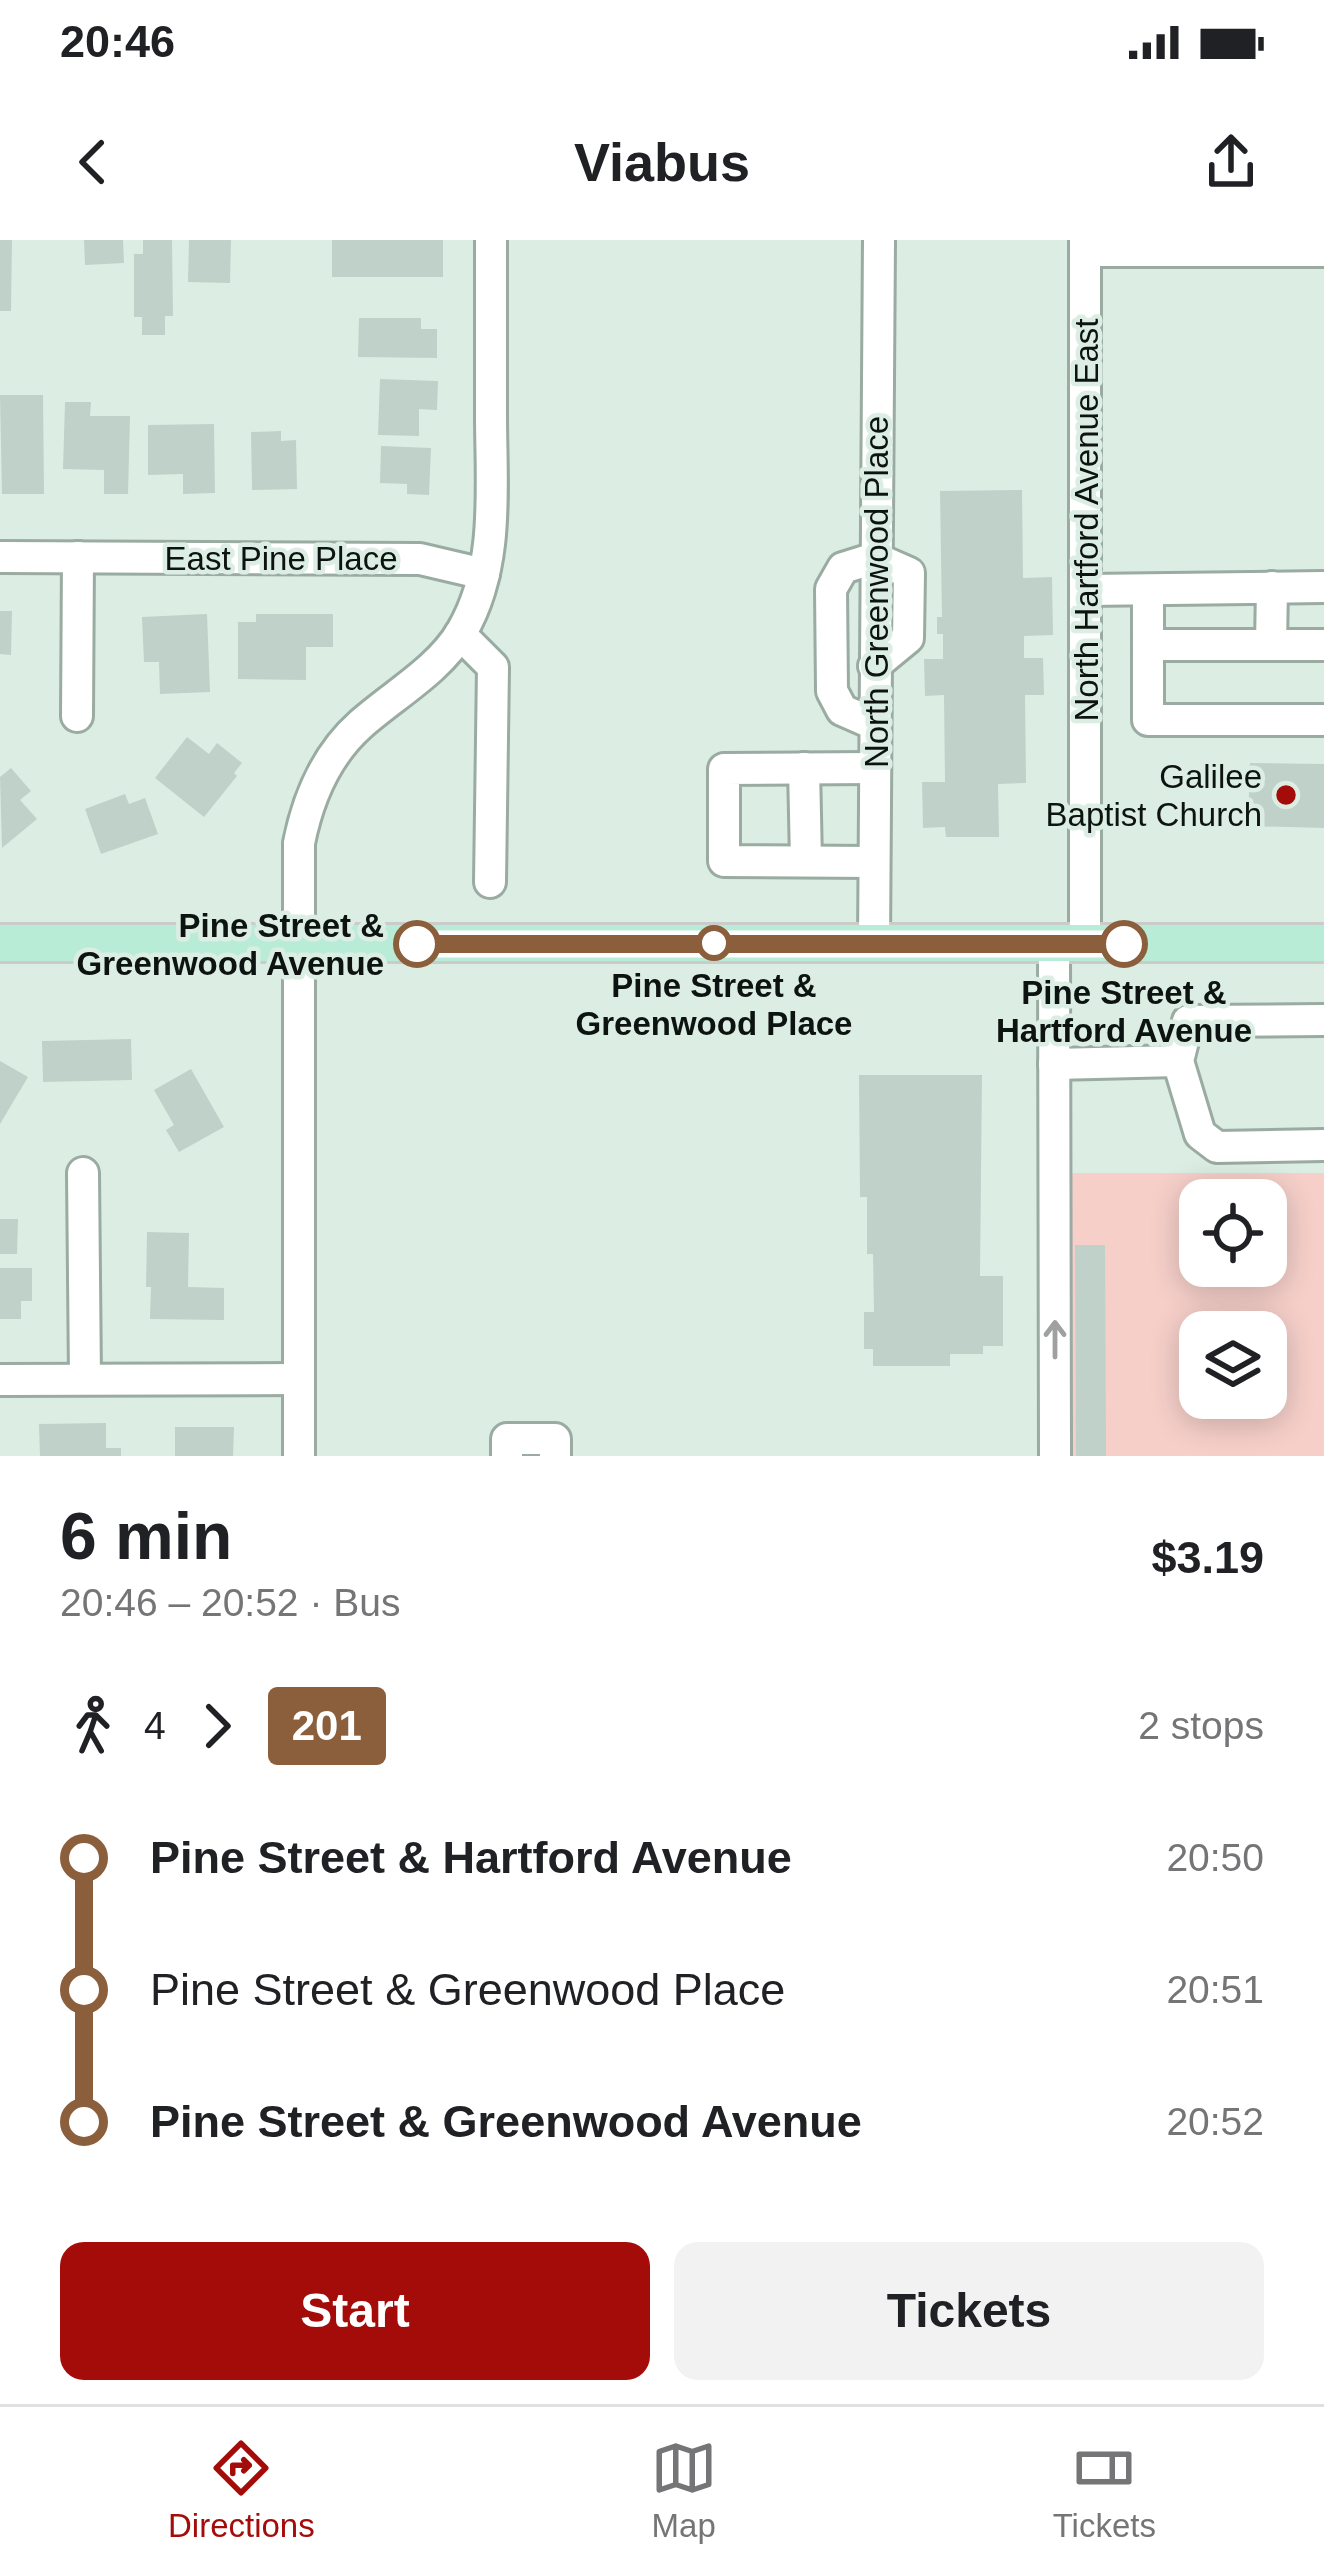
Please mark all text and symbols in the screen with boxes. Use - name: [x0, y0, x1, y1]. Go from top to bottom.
- text: 20:46: [60, 16, 175, 67]
- icon: back: [60, 129, 126, 195]
- icon: share: [1198, 129, 1264, 195]
- text: Viabus: [574, 132, 750, 192]
- street label: North Hartford Avenue East: [1068, 319, 1105, 721]
- street label: North Greenwood Place: [858, 416, 895, 768]
- street label: East Pine Place: [165, 540, 397, 577]
- place label: Galilee Baptist Church: [1046, 758, 1262, 833]
- marker: Galilee Baptist Church: [1273, 782, 1299, 808]
- place label: Pine Street & Greenwood Avenue: [77, 907, 384, 982]
- marker: Pine Street & Greenwood Avenue: [395, 922, 439, 966]
- marker: Pine Street & Hartford Avenue: [1102, 922, 1146, 966]
- marker: Pine Street & Greenwood Place: [698, 927, 730, 959]
- place label: Pine Street & Greenwood Place: [576, 967, 852, 1042]
- place label: Pine Street & Hartford Avenue: [996, 974, 1252, 1049]
- map controls: [1179, 1179, 1287, 1419]
- button: locate: [1179, 1179, 1287, 1287]
- button: layers: [1179, 1311, 1287, 1419]
- one-way arrow: [1044, 1320, 1066, 1359]
- text: 6 min: [60, 1499, 232, 1573]
- text: $3.19: [1151, 1532, 1264, 1583]
- text: 20:46 – 20:52 · Bus: [60, 1581, 400, 1624]
- icon: walk: [60, 1693, 126, 1759]
- icon: forward: [184, 1693, 250, 1759]
- text: 201: [292, 1702, 362, 1749]
- text: 4: [144, 1704, 166, 1747]
- text: 2 stops: [1138, 1704, 1264, 1747]
- text: Pine Street & Hartford Avenue: [150, 1832, 792, 1883]
- text: 20:50: [1166, 1836, 1264, 1879]
- text: Pine Street & Greenwood Place: [150, 1964, 785, 2015]
- text: 20:51: [1166, 1968, 1264, 2011]
- text: Pine Street & Greenwood Avenue: [150, 2096, 862, 2147]
- text: 20:52: [1166, 2100, 1264, 2143]
- button: Start: [60, 2242, 650, 2380]
- button: Tickets: [674, 2242, 1264, 2380]
- tab: Directions: [168, 2435, 315, 2545]
- tab: Map: [651, 2435, 717, 2545]
- tab: Tickets: [1053, 2435, 1156, 2545]

